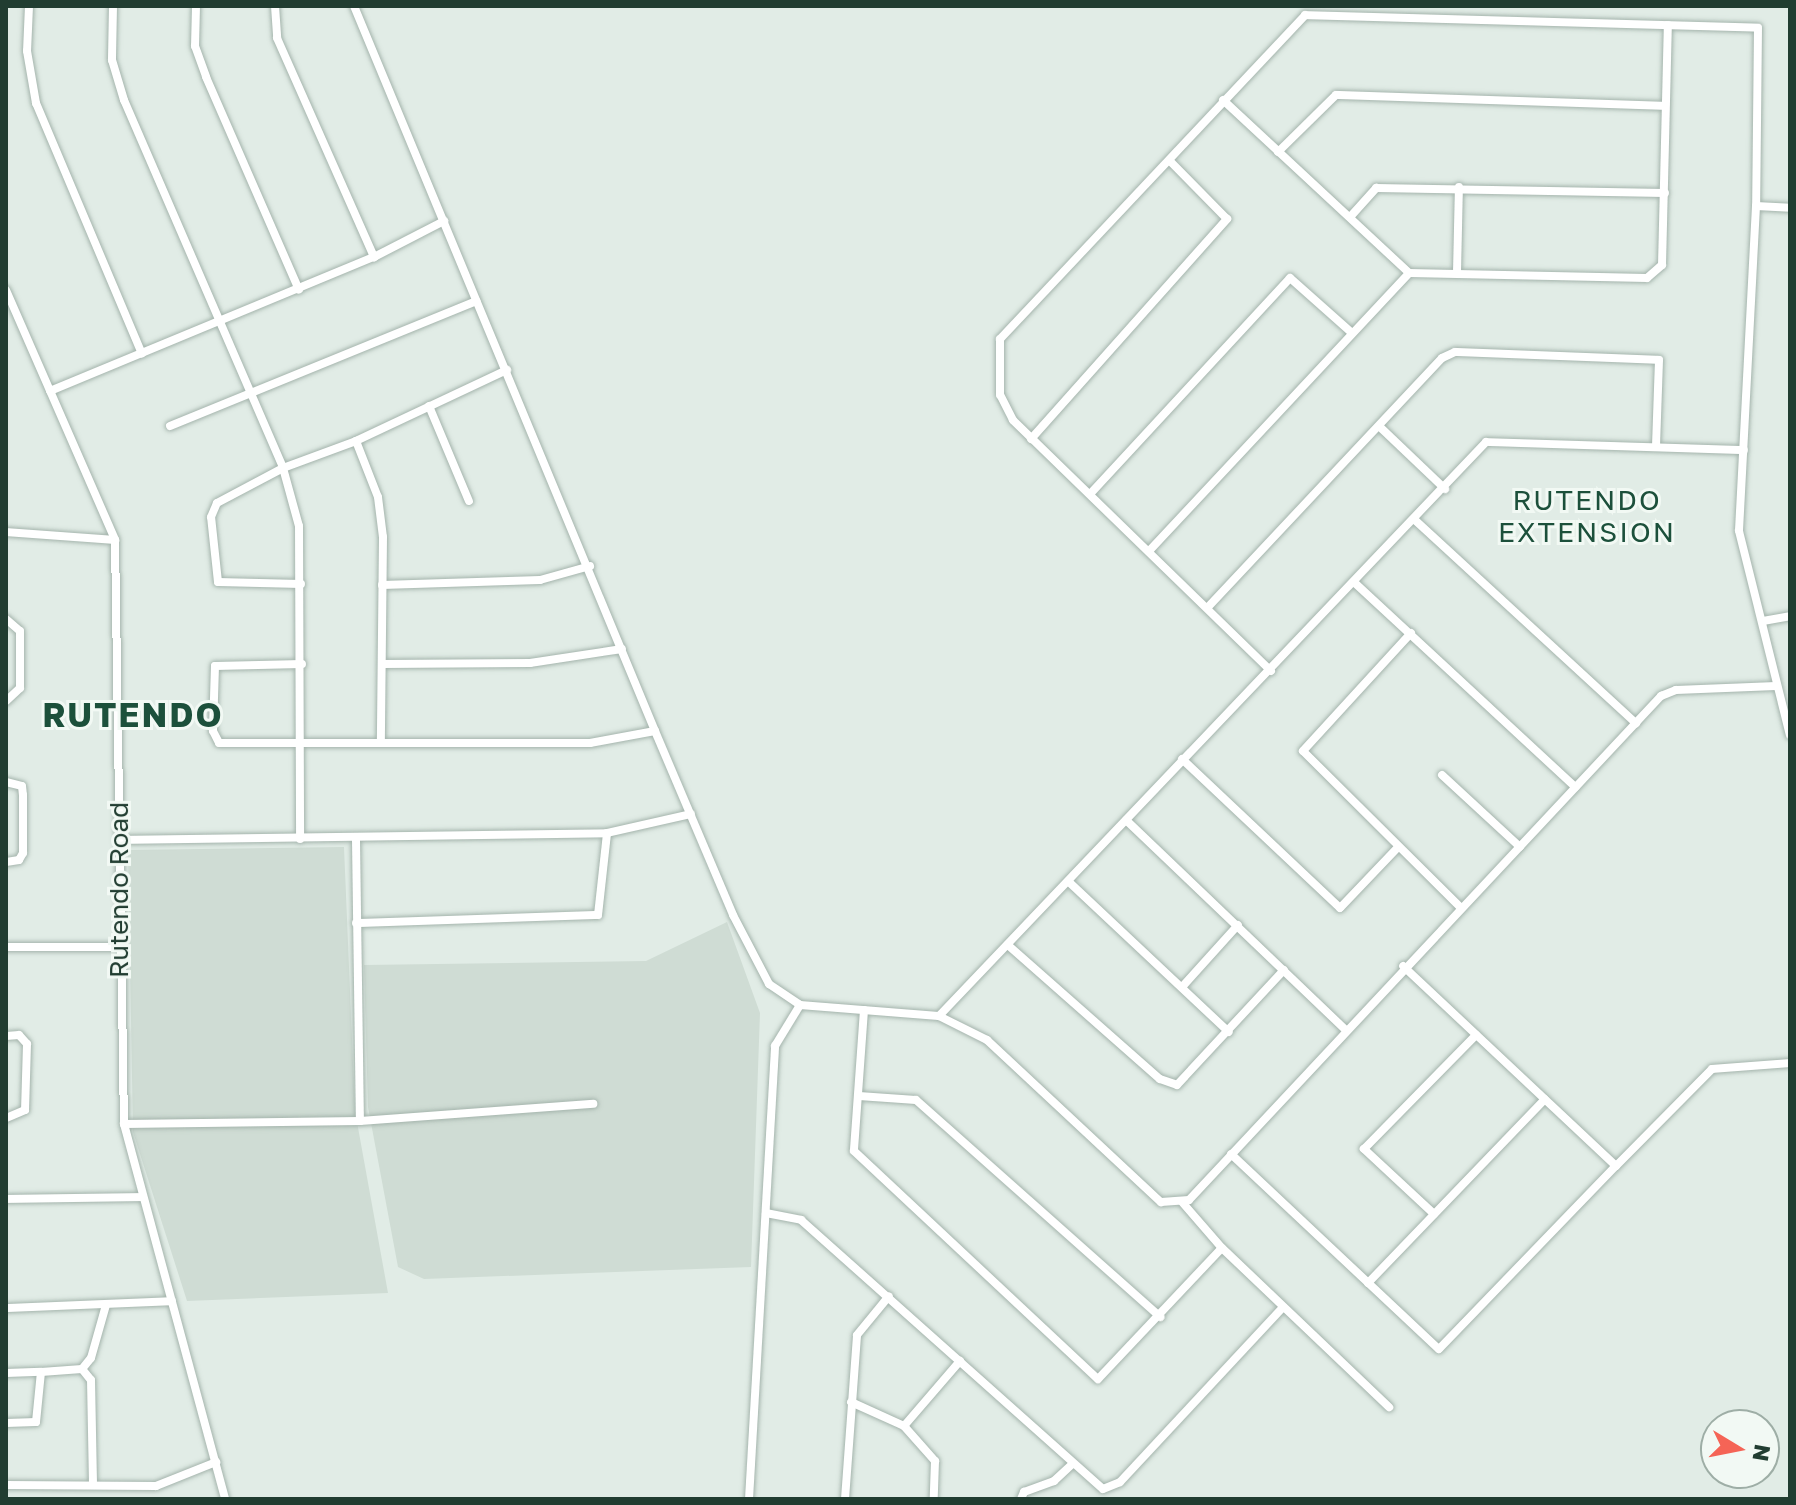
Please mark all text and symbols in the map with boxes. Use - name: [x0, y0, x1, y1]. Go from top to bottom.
- district label: RUTENDO EXTENSION: [1498, 483, 1676, 549]
- district label: RUTENDO: [42, 695, 224, 735]
- street label: Rutendo Road: [103, 802, 135, 978]
- north arrow: [1700, 1409, 1780, 1489]
- text: N: [1747, 1442, 1777, 1463]

